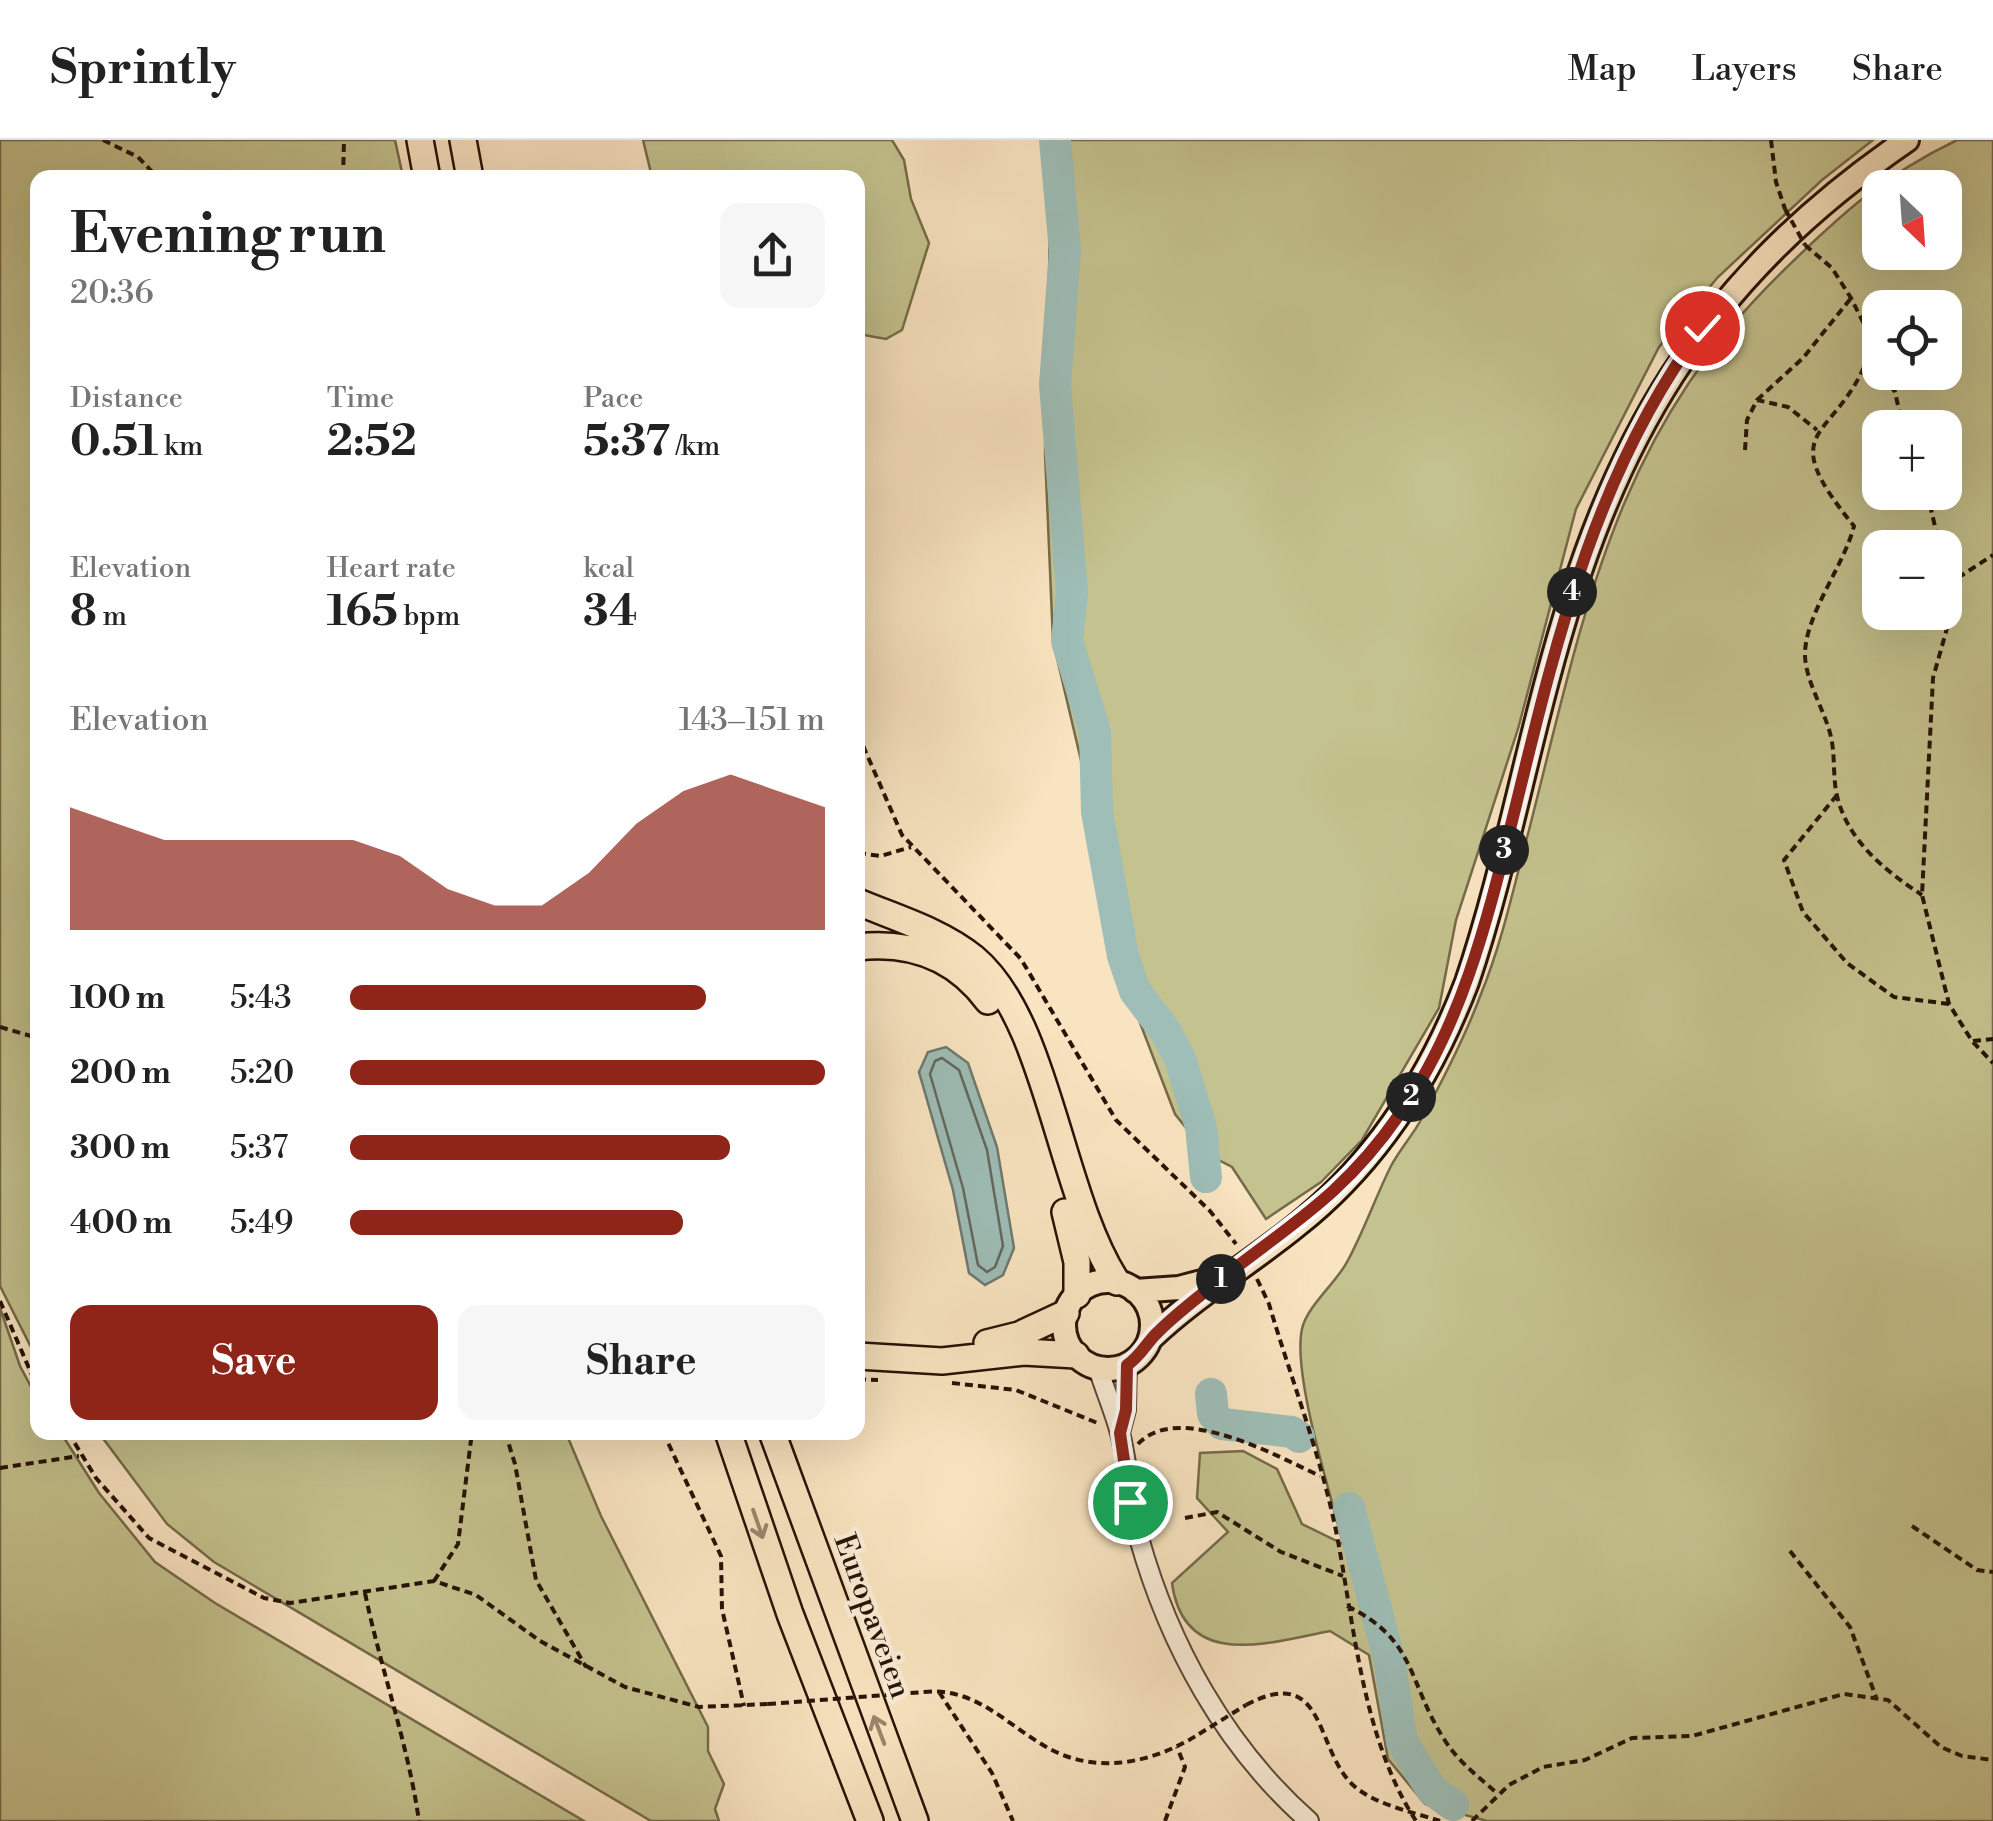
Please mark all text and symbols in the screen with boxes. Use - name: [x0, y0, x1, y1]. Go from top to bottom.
- text: Sprintly: [50, 39, 236, 99]
- text: Map: [1568, 48, 1637, 91]
- text: Layers: [1692, 48, 1797, 91]
- text: Share: [1852, 48, 1943, 91]
- north arrow: [1862, 170, 1962, 270]
- map controls: [1862, 170, 1962, 630]
- text: Evening run: [70, 201, 386, 270]
- button: share: [720, 203, 825, 308]
- text: 20:36: [70, 273, 154, 313]
- pin: [1660, 286, 1745, 371]
- button: locate: [1862, 290, 1962, 390]
- icon: check: [1675, 301, 1730, 356]
- text: Distance: [70, 381, 183, 416]
- text: Time: [327, 381, 394, 416]
- text: Pace: [583, 381, 643, 416]
- button: +: [1862, 410, 1962, 510]
- text: 0.51: [70, 416, 158, 469]
- text: 2:52: [327, 416, 417, 469]
- text: 5:37: [583, 416, 670, 469]
- text: km: [158, 429, 203, 464]
- text: /km: [670, 429, 720, 464]
- button: −: [1862, 530, 1962, 630]
- text: Elevation: [70, 551, 191, 586]
- text: Heart rate: [327, 551, 456, 586]
- text: kcal: [583, 551, 634, 586]
- pin: 4: [1547, 567, 1597, 617]
- text: 4: [1563, 574, 1581, 609]
- text: 8: [70, 586, 97, 639]
- text: 165: [327, 586, 398, 639]
- text: 34: [583, 586, 637, 639]
- text: m: [97, 599, 127, 634]
- text: bpm: [398, 599, 460, 634]
- text: Elevation: [70, 700, 209, 740]
- text: 143–151 m: [679, 700, 825, 740]
- pin: 3: [1479, 825, 1529, 875]
- text: 3: [1496, 832, 1512, 867]
- text: 100 m: [70, 978, 165, 1018]
- text: 5:43: [230, 978, 292, 1018]
- text: 200 m: [70, 1053, 171, 1093]
- text: 5:20: [230, 1053, 294, 1093]
- pin: 2: [1386, 1072, 1436, 1122]
- text: 2: [1402, 1079, 1420, 1114]
- text: 300 m: [70, 1128, 170, 1168]
- text: 5:37: [230, 1128, 288, 1168]
- text: 400 m: [70, 1203, 172, 1243]
- text: 5:49: [230, 1203, 293, 1243]
- pin: 1: [1196, 1254, 1246, 1304]
- text: 1: [1214, 1261, 1228, 1296]
- button: Save: [70, 1305, 438, 1420]
- button: Share: [458, 1305, 825, 1420]
- pin: [1088, 1460, 1173, 1545]
- icon: arrive: [1103, 1475, 1158, 1530]
- one-way arrow: [751, 1507, 769, 1539]
- street label: Europaveien: [825, 1529, 919, 1703]
- one-way arrow: [868, 1716, 886, 1746]

